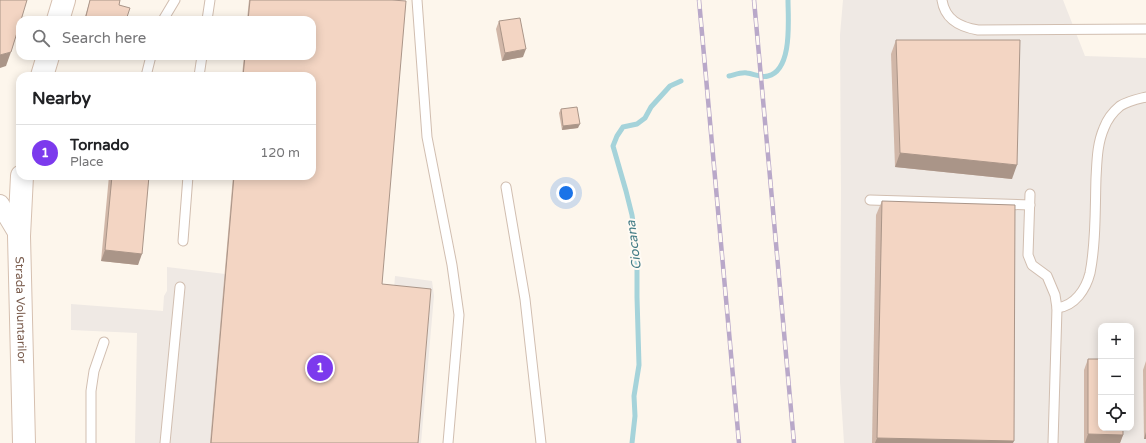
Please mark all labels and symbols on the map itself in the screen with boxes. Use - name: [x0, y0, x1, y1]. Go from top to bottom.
- your location: [556, 183, 576, 203]
- water label: Ciocana: [623, 219, 645, 271]
- street label: Strada Voluntarilor: [12, 256, 29, 364]
- pin: 1: [307, 353, 333, 383]

